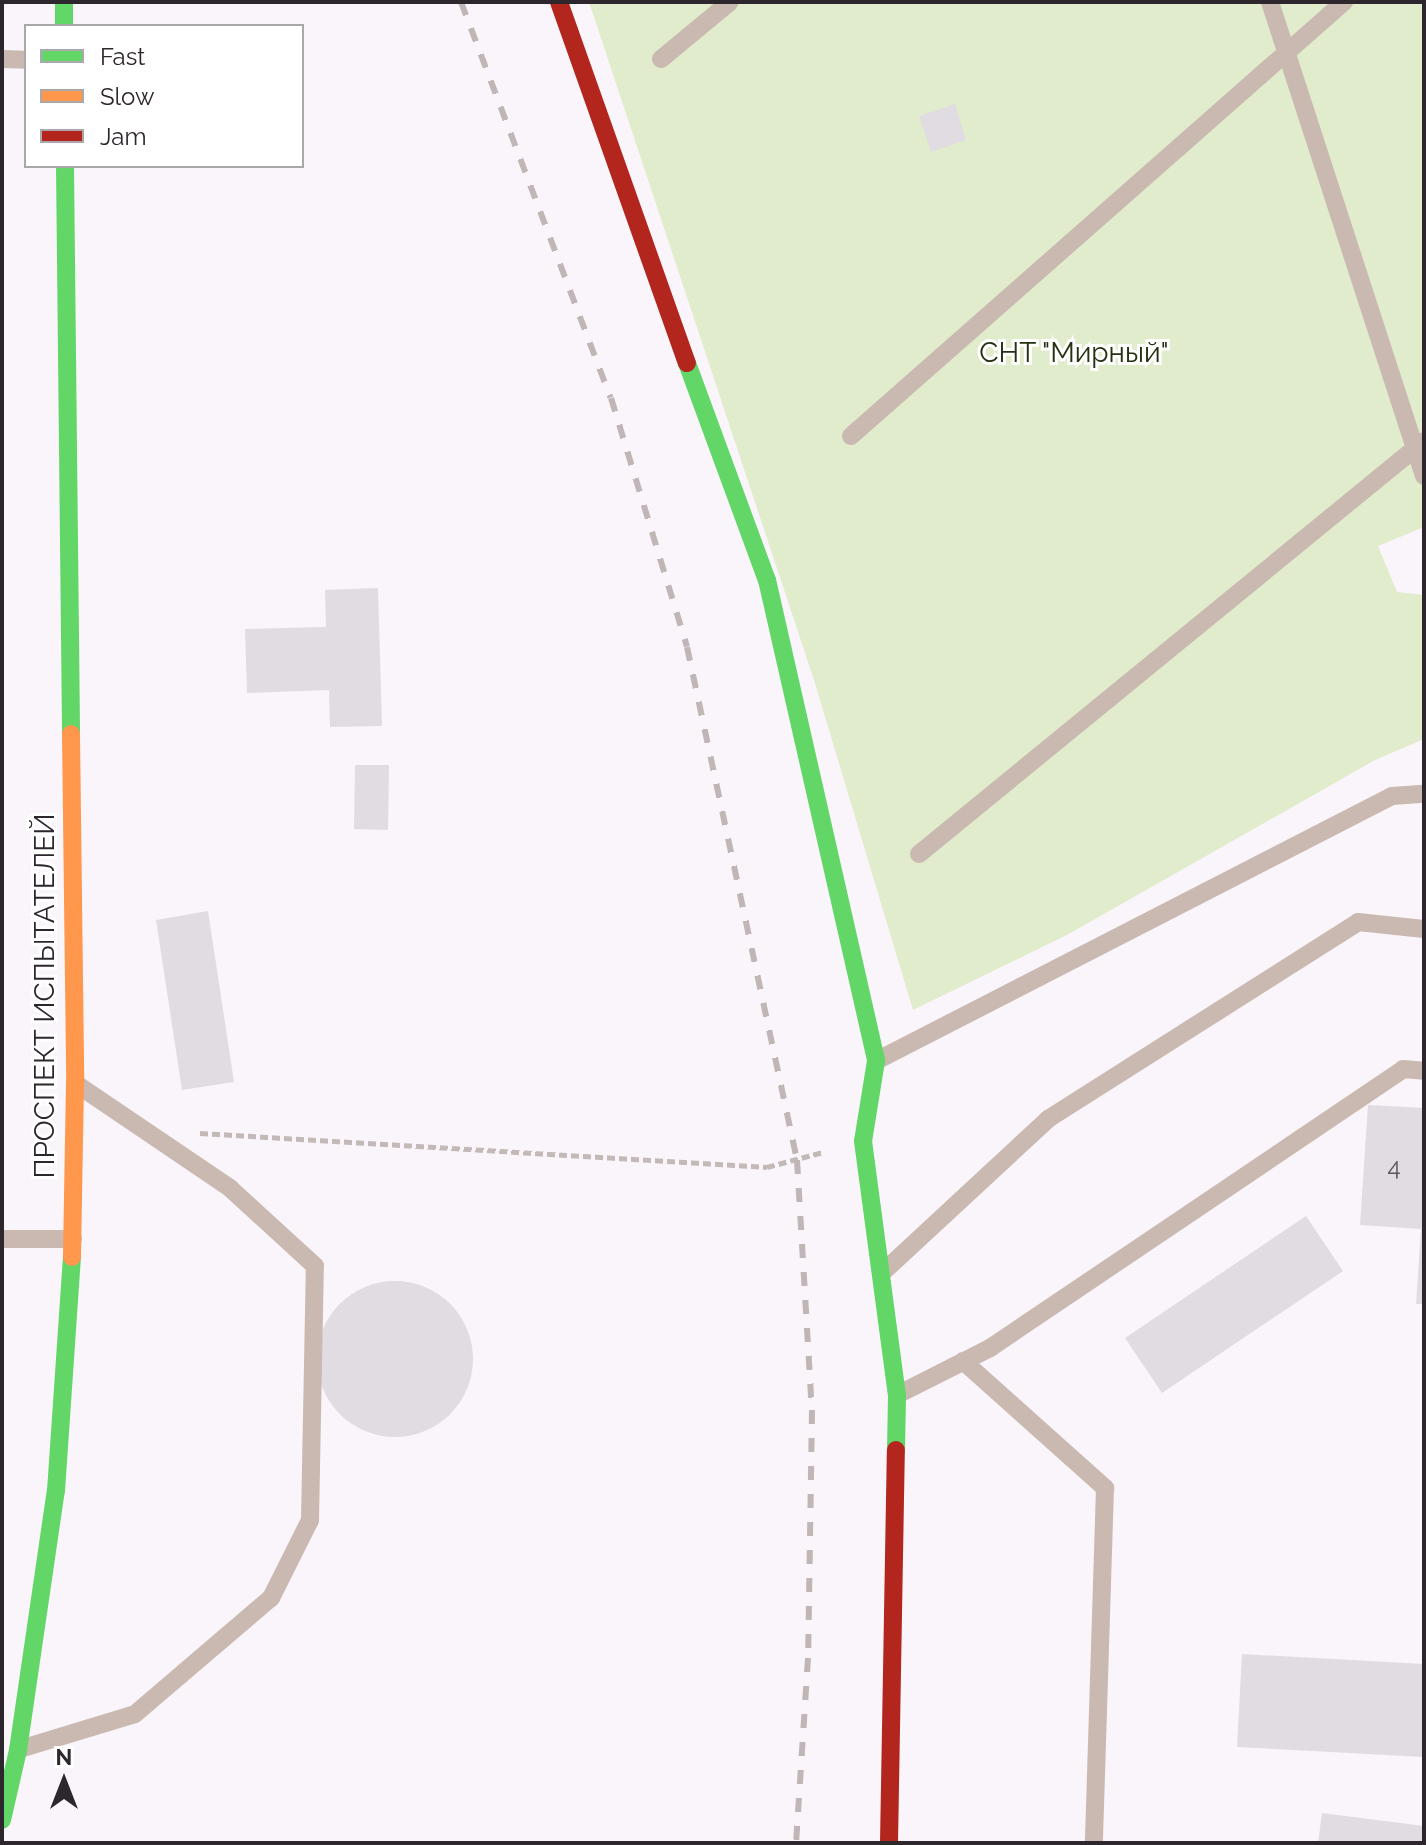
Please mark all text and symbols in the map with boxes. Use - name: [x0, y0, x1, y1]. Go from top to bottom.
- legend: [24, 24, 304, 168]
- text: Fast: [100, 42, 145, 71]
- text: Slow: [100, 82, 154, 111]
- text: Jam: [100, 122, 146, 151]
- park label: СНТ "Мирный": [979, 336, 1169, 370]
- street label: ПРОСПЕКТ ИСПЫТАТЕЛЕЙ: [28, 813, 62, 1179]
- house number: 4: [1387, 1153, 1401, 1181]
- north arrow: [24, 1741, 104, 1821]
- text: N: [56, 1744, 72, 1770]

